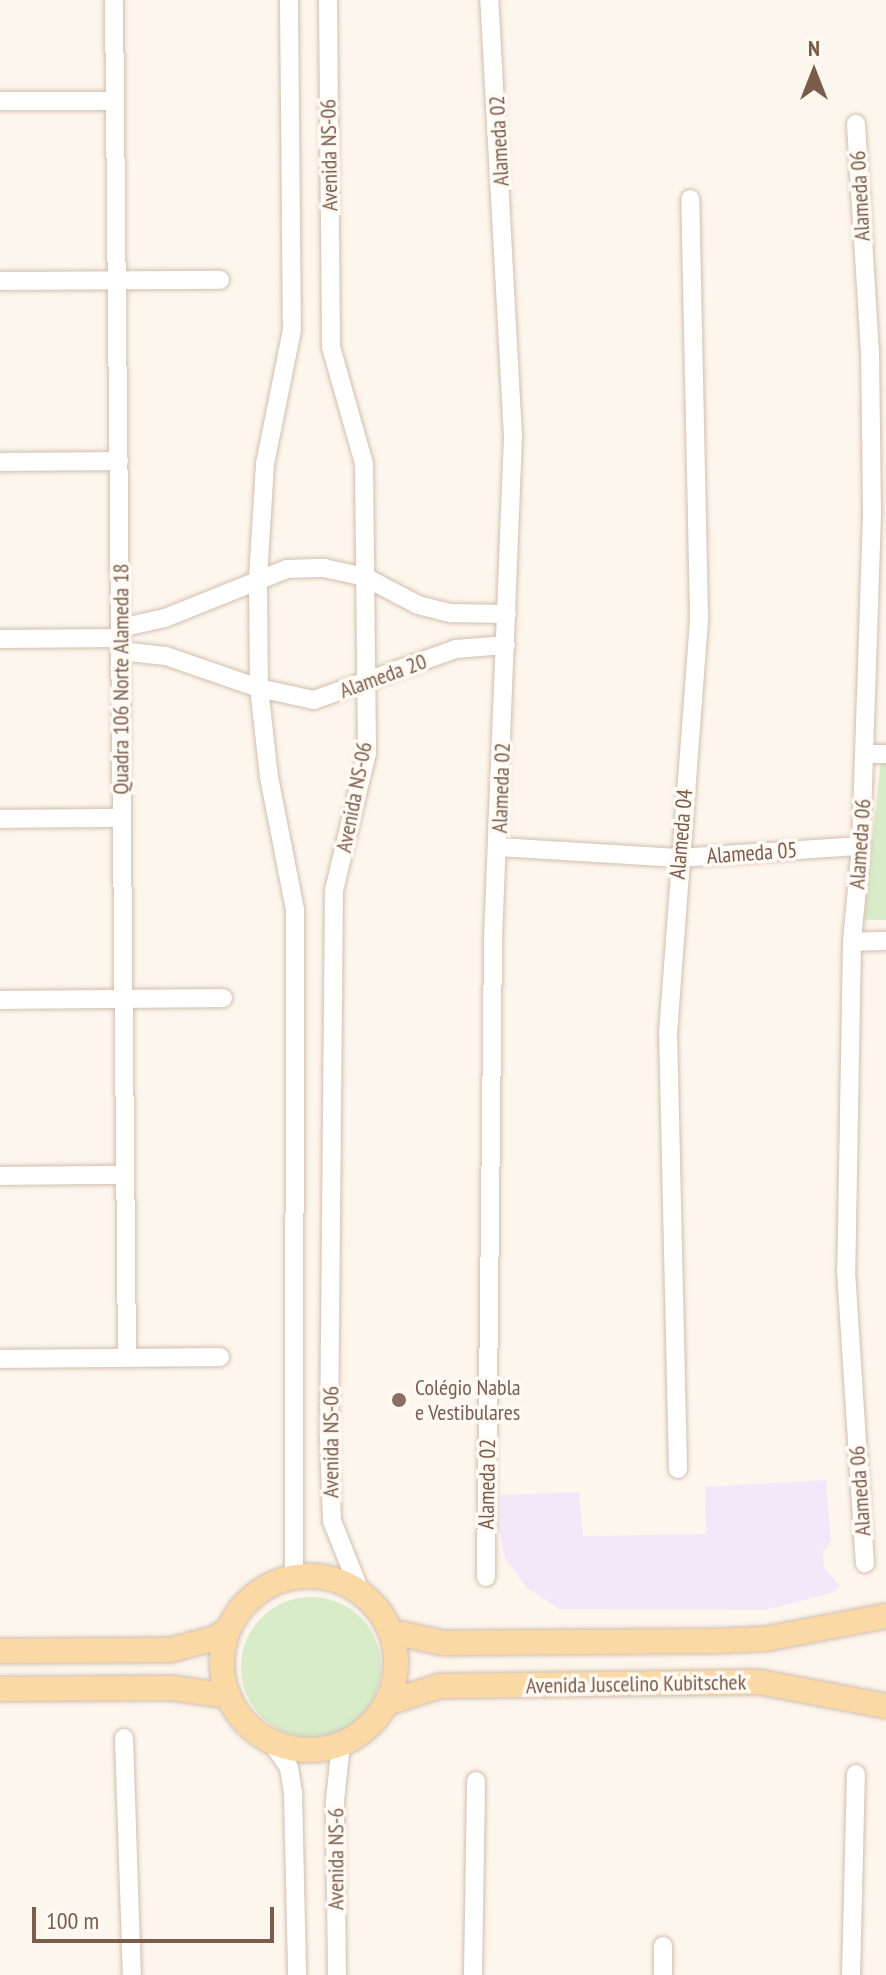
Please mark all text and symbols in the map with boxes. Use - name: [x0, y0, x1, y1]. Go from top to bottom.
- north arrow: [774, 32, 854, 112]
- text: N: [808, 34, 820, 62]
- street label: Alameda 02: [483, 95, 515, 187]
- street label: Avenida NS-06: [315, 99, 343, 211]
- street label: Alameda 06: [844, 150, 876, 242]
- street label: Quadra 106 Norte Alameda 18: [108, 563, 134, 795]
- street label: Alameda 20: [336, 648, 430, 704]
- street label: Avenida NS-06: [330, 739, 378, 855]
- street label: Alameda 02: [486, 742, 516, 834]
- street label: Alameda 04: [664, 788, 698, 880]
- street label: Alameda 06: [844, 798, 876, 890]
- street label: Alameda 05: [706, 837, 798, 869]
- place label: Colégio Nabla e Vestibulares: [415, 1374, 521, 1426]
- street label: Avenida NS-06: [318, 1386, 344, 1498]
- marker: Colégio Nabla e Vestibulares: [390, 1391, 408, 1409]
- street label: Alameda 02: [473, 1439, 501, 1529]
- street label: Alameda 06: [844, 1445, 876, 1537]
- street label: Avenida Juscelino Kubitschek: [526, 1669, 746, 1699]
- street label: Avenida NS-6: [323, 1808, 349, 1910]
- scale bar: [36, 1891, 278, 1941]
- text: 100 m: [46, 1905, 99, 1936]

